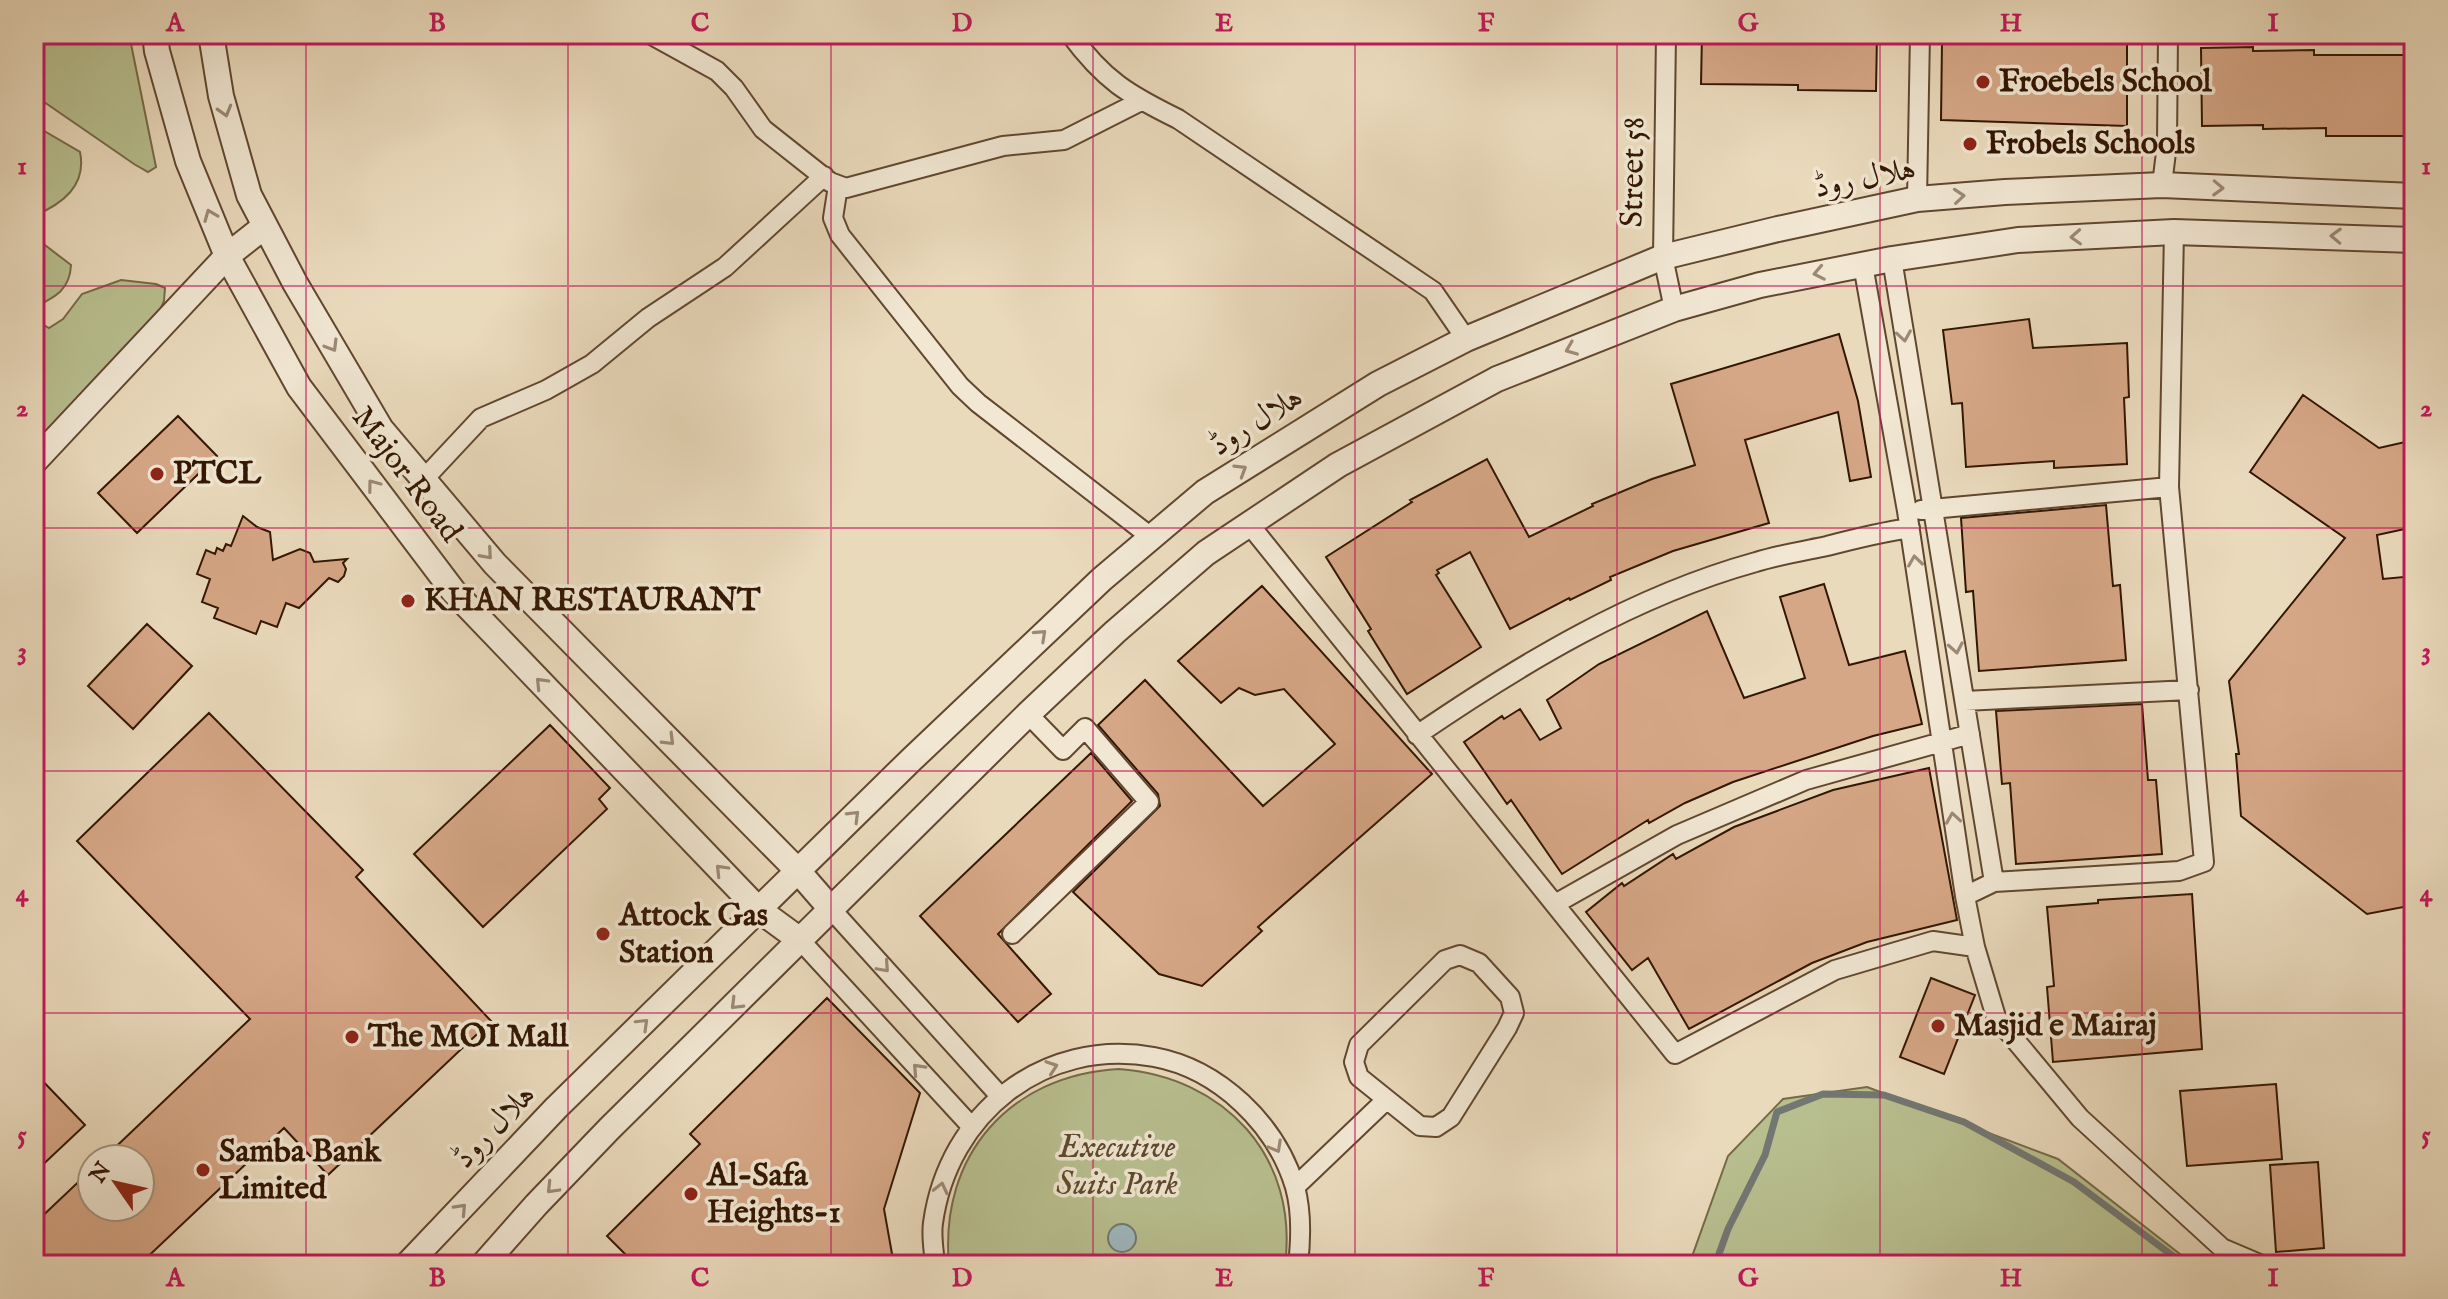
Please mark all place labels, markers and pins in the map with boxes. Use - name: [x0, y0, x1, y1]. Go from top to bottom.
- place label: Froebels School: [1999, 62, 2213, 103]
- marker: Froebels School: [1974, 73, 1992, 91]
- place label: Frobels Schools: [1986, 124, 2195, 165]
- marker: Frobels Schools: [1961, 135, 1979, 153]
- place label: PTCL: [173, 454, 262, 495]
- marker: PTCL: [148, 465, 166, 483]
- place label: KHAN RESTAURANT: [424, 581, 761, 622]
- marker: KHAN RESTAURANT: [399, 592, 417, 610]
- place label: Attock Gas Station: [617, 896, 768, 974]
- marker: Attock Gas Station: [594, 925, 612, 943]
- place label: Masjid e Mairaj: [1954, 1006, 2157, 1047]
- place label: The MOI Mall: [367, 1017, 569, 1058]
- marker: Masjid e Mairaj: [1929, 1017, 1947, 1035]
- marker: The MOI Mall: [343, 1028, 361, 1046]
- place label: Samba Bank Limited: [219, 1132, 382, 1210]
- place label: Al-Safa Heights-1: [705, 1156, 841, 1234]
- marker: Samba Bank Limited: [194, 1161, 212, 1179]
- marker: Al-Safa Heights-1: [682, 1185, 700, 1203]

